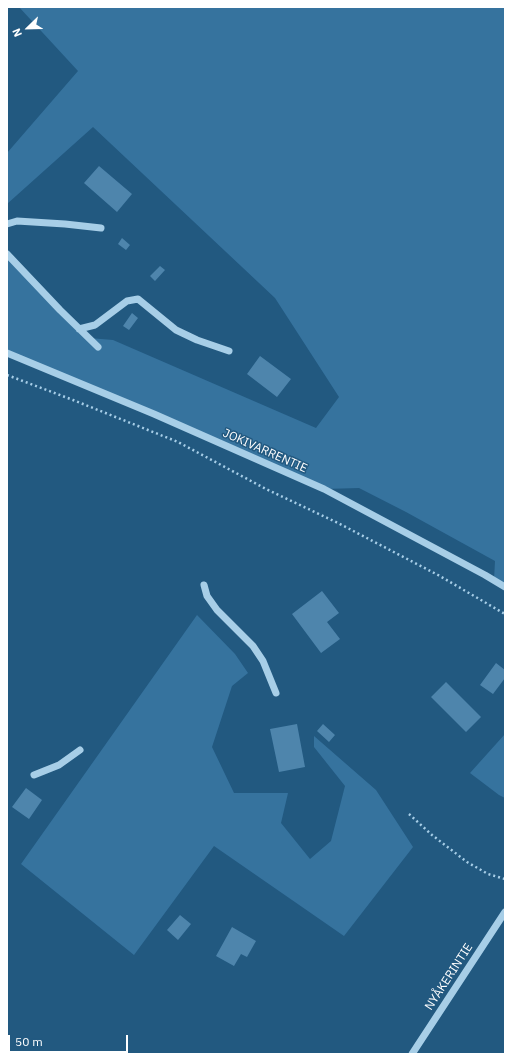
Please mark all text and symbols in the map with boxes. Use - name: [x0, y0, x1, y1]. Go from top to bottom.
- north arrow: [8, 8, 48, 48]
- text: N: [9, 26, 25, 39]
- street label: JOKIVARRENTIE: [221, 426, 309, 476]
- street label: NYÅKERINTIE: [422, 941, 476, 1013]
- scale bar: [10, 1027, 130, 1053]
- text: 50 m: [15, 1034, 43, 1049]

